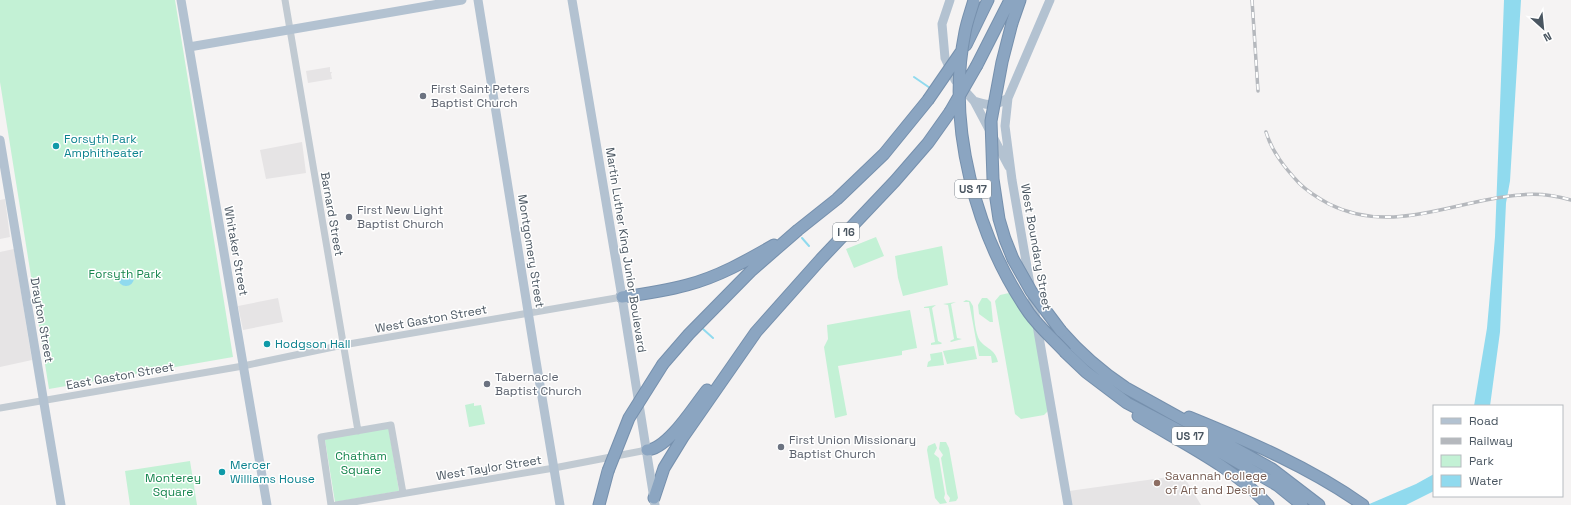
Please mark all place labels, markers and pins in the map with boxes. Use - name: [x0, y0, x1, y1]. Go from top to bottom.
- place label: First Saint Peters Baptist Church: [431, 81, 530, 111]
- marker: First Saint Peters Baptist Church: [418, 91, 428, 101]
- place label: Forsyth Park Amphitheater: [64, 131, 144, 161]
- marker: Forsyth Park Amphitheater: [51, 141, 61, 151]
- place label: First New Light Baptist Church: [357, 202, 444, 232]
- marker: First New Light Baptist Church: [344, 212, 354, 222]
- place label: Hodgson Hall: [275, 336, 351, 352]
- marker: Hodgson Hall: [262, 339, 272, 349]
- place label: Tabernacle Baptist Church: [495, 369, 582, 399]
- marker: Tabernacle Baptist Church: [482, 379, 492, 389]
- place label: First Union Missionary Baptist Church: [789, 432, 916, 462]
- marker: First Union Missionary Baptist Church: [776, 442, 786, 452]
- place label: Mercer Williams House: [230, 457, 315, 487]
- marker: Mercer Williams House: [217, 467, 227, 477]
- place label: Savannah College of Art and Design: [1165, 468, 1267, 498]
- marker: Savannah College of Art and Design: [1152, 478, 1162, 488]

